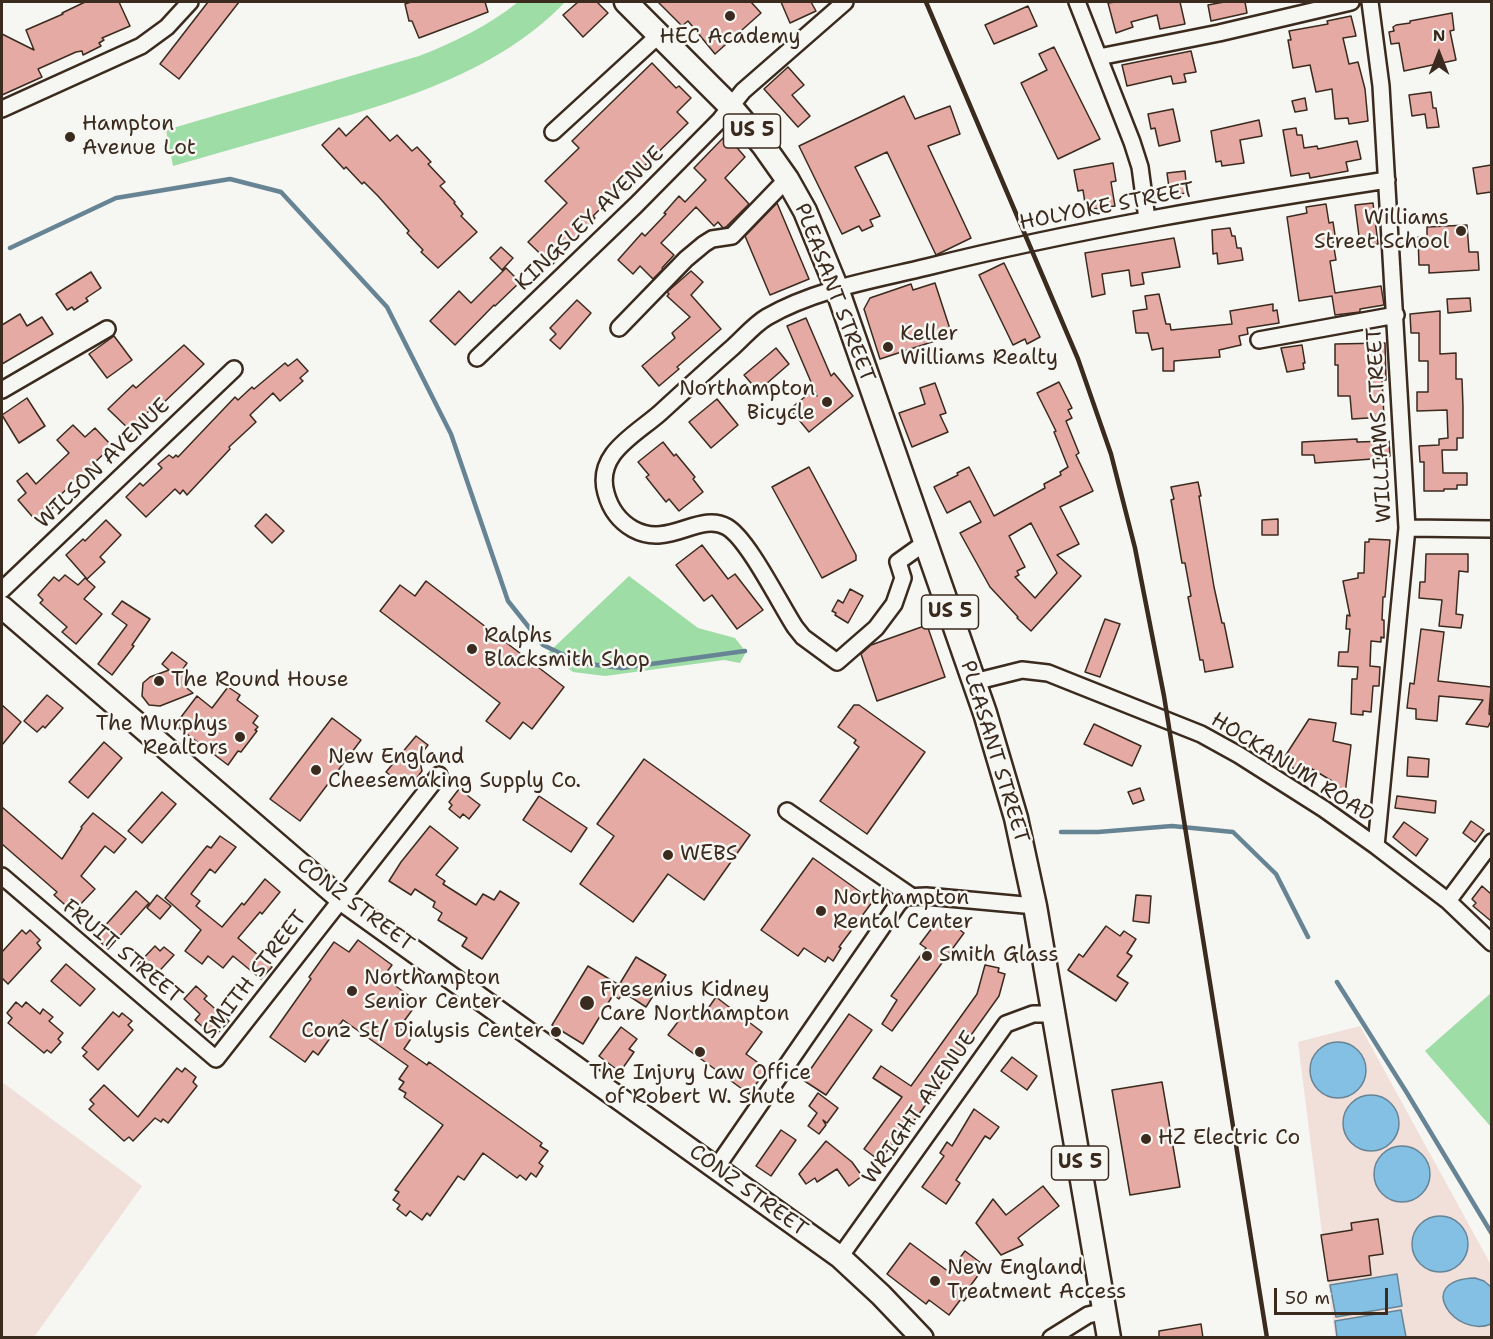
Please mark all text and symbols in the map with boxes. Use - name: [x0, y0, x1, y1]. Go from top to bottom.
- marker: HEC Academy: [723, 9, 737, 23]
- north arrow: [1409, 24, 1469, 84]
- place label: HEC Academy: [660, 25, 800, 51]
- text: N: [1433, 25, 1445, 46]
- place label: Hampton Avenue Lot: [82, 112, 196, 162]
- road number: US 5: [724, 114, 780, 148]
- marker: Hampton Avenue Lot: [63, 130, 77, 144]
- street label: KINGSLEY AVENUE: [511, 142, 669, 296]
- street label: HOLYOKE STREET: [1017, 178, 1197, 236]
- street label: PLEASANT STREET: [788, 200, 880, 386]
- place label: Williams Street School: [1314, 206, 1449, 256]
- marker: Williams Street School: [1454, 224, 1468, 238]
- place label: Keller Williams Realty: [900, 322, 1058, 372]
- street label: WILLIAMS STREET: [1362, 327, 1398, 523]
- marker: Keller Williams Realty: [881, 340, 895, 354]
- place label: Northampton Bicycle: [679, 377, 815, 427]
- street label: WILSON AVENUE: [31, 394, 175, 534]
- marker: Northampton Bicycle: [820, 395, 834, 409]
- road number: US 5: [922, 595, 978, 629]
- place label: Ralphs Blacksmith Shop: [484, 624, 650, 674]
- marker: Ralphs Blacksmith Shop: [465, 642, 479, 656]
- street label: PLEASANT STREET: [954, 658, 1034, 846]
- place label: The Round House: [171, 668, 349, 694]
- marker: The Round House: [152, 674, 166, 688]
- street label: HOCKANUM ROAD: [1206, 708, 1378, 828]
- place label: The Murphys Realtors: [96, 712, 228, 762]
- marker: The Murphys Realtors: [233, 730, 247, 744]
- place label: New England Cheesemaking Supply Co.: [328, 745, 581, 795]
- marker: New England Cheesemaking Supply Co.: [309, 763, 323, 777]
- place label: WEBS: [680, 842, 737, 868]
- marker: WEBS: [661, 848, 675, 862]
- street label: CONZ STREET: [291, 853, 419, 957]
- place label: Northampton Rental Center: [833, 886, 973, 936]
- street label: FRUIT STREET: [57, 895, 187, 1009]
- marker: Northampton Rental Center: [814, 904, 828, 918]
- street label: SMITH STREET: [197, 906, 313, 1044]
- place label: Smith Glass: [939, 943, 1059, 969]
- marker: Smith Glass: [920, 949, 934, 963]
- place label: Northampton Senior Center: [364, 966, 502, 1016]
- place label: Fresenius Kidney Care Northampton: [600, 978, 789, 1028]
- marker: Northampton Senior Center: [345, 984, 359, 998]
- marker: Fresenius Kidney Care Northampton: [578, 994, 596, 1012]
- place label: Conz St/ Dialysis Center: [301, 1019, 544, 1045]
- marker: Conz St/ Dialysis Center: [549, 1025, 563, 1039]
- street label: WRIGHT AVENUE: [858, 1027, 982, 1189]
- marker: The Injury Law Office of Robert W. Shute: [693, 1045, 707, 1059]
- place label: The Injury Law Office of Robert W. Shute: [589, 1061, 811, 1111]
- place label: HZ Electric Co: [1158, 1126, 1300, 1152]
- marker: HZ Electric Co: [1139, 1132, 1153, 1146]
- street label: CONZ STREET: [684, 1140, 812, 1242]
- road number: US 5: [1052, 1146, 1108, 1180]
- place label: New England Treatment Access: [947, 1256, 1126, 1306]
- marker: New England Treatment Access: [928, 1274, 942, 1288]
- scale bar: [1277, 1276, 1391, 1314]
- text: 50 m: [1285, 1286, 1330, 1310]

